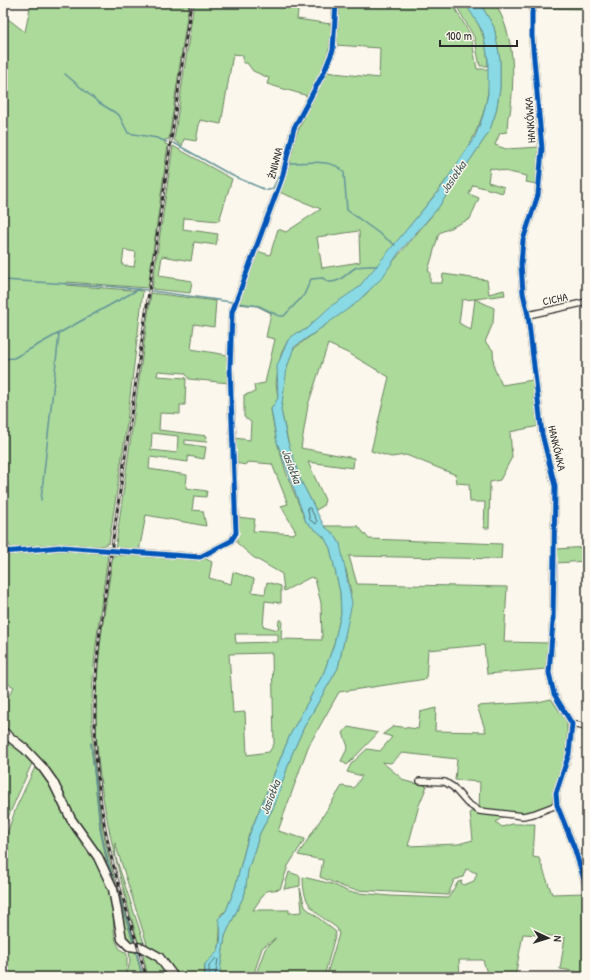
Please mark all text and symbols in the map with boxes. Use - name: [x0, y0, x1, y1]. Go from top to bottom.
- scale bar: [440, 22, 517, 48]
- text: 100 m: [446, 27, 472, 44]
- street label: HANKÓWKA: [521, 96, 539, 144]
- street label: ŻNIWNA: [264, 145, 286, 180]
- water label: Jasiołka: [436, 156, 471, 196]
- street label: CICHA: [541, 289, 569, 308]
- street label: HANKÓWKA: [545, 424, 569, 473]
- water label: Jasiołka: [278, 446, 307, 487]
- water label: Jasiołka: [256, 776, 285, 817]
- north arrow: [528, 918, 568, 958]
- text: N: [551, 935, 565, 942]

